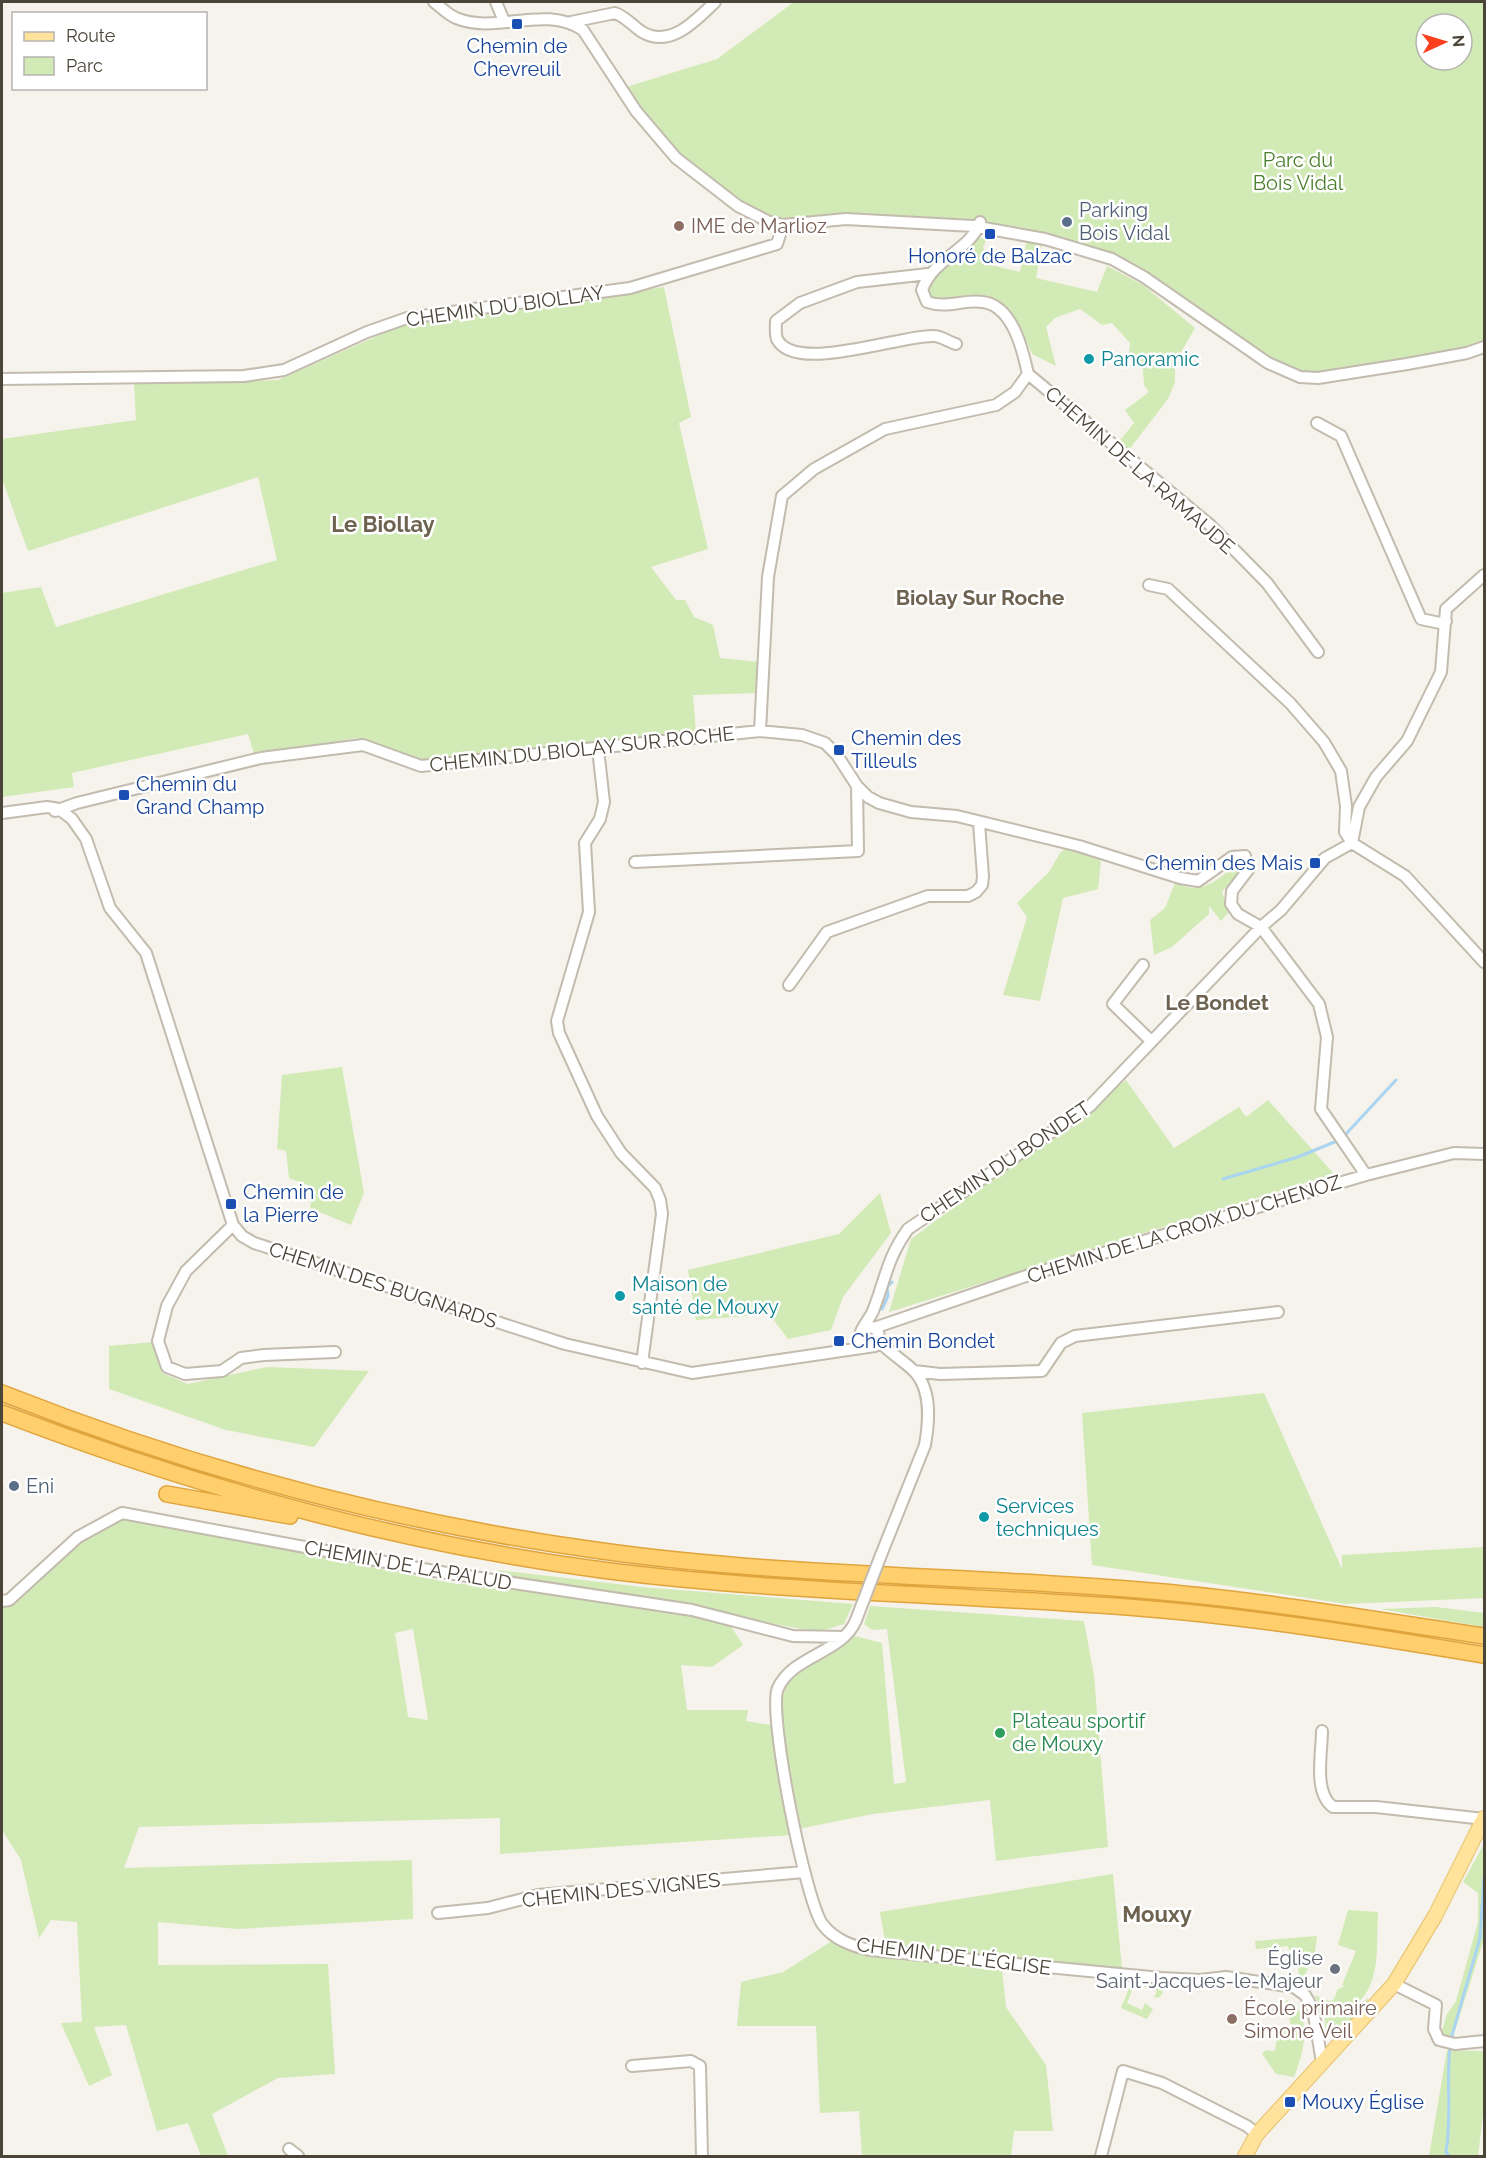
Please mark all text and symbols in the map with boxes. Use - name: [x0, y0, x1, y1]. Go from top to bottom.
- legend: [12, 12, 207, 90]
- north arrow: [1414, 12, 1474, 72]
- marker: Chemin de Chevreuil: [510, 17, 524, 31]
- text: Route: [66, 25, 116, 46]
- place label: Chemin de Chevreuil: [467, 34, 568, 81]
- text: N: [1449, 34, 1468, 48]
- text: Parc: [66, 55, 103, 76]
- park label: Parc du Bois Vidal: [1253, 148, 1344, 195]
- place label: Parking Bois Vidal: [1079, 198, 1170, 245]
- place label: IME de Marlioz: [691, 214, 827, 238]
- marker: Parking Bois Vidal: [1060, 215, 1074, 229]
- marker: IME de Marlioz: [672, 219, 686, 233]
- marker: Honoré de Balzac: [983, 227, 997, 241]
- place label: Honoré de Balzac: [908, 244, 1072, 268]
- street label: CHEMIN DU BIOLLAY: [404, 280, 606, 332]
- place label: Panoramic: [1101, 347, 1199, 371]
- marker: Panoramic: [1082, 352, 1096, 366]
- street label: CHEMIN DE LA RAMAUDE: [1040, 381, 1240, 559]
- district label: Le Biollay: [331, 511, 435, 537]
- district label: Biolay Sur Roche: [896, 585, 1065, 610]
- street label: CHEMIN DU BIOLAY SUR ROCHE: [428, 721, 736, 777]
- place label: Chemin des Tilleuls: [851, 726, 961, 773]
- marker: Chemin des Tilleuls: [832, 743, 846, 757]
- place label: Chemin du Grand Champ: [136, 772, 264, 819]
- marker: Chemin du Grand Champ: [117, 788, 131, 802]
- place label: Chemin des Mais: [1145, 851, 1303, 875]
- marker: Chemin des Mais: [1308, 856, 1322, 870]
- district label: Le Bondet: [1165, 990, 1269, 1015]
- street label: CHEMIN DU BONDET: [915, 1096, 1095, 1228]
- street label: CHEMIN DE LA CROIX DU CHENOZ: [1024, 1170, 1344, 1288]
- place label: Chemin de la Pierre: [243, 1180, 344, 1227]
- marker: Chemin de la Pierre: [224, 1197, 238, 1211]
- street label: CHEMIN DES BUGNARDS: [266, 1237, 500, 1333]
- place label: Maison de santé de Mouxy: [632, 1272, 779, 1319]
- marker: Maison de santé de Mouxy: [613, 1289, 627, 1303]
- place label: Chemin Bondet: [851, 1329, 996, 1353]
- marker: Chemin Bondet: [832, 1334, 846, 1348]
- place label: Eni: [26, 1474, 54, 1498]
- marker: Eni: [7, 1479, 21, 1493]
- place label: Services techniques: [996, 1494, 1099, 1541]
- marker: Services techniques: [977, 1510, 991, 1524]
- street label: CHEMIN DE LA PALUD: [302, 1535, 514, 1595]
- place label: Plateau sportif de Mouxy: [1012, 1709, 1147, 1756]
- marker: Plateau sportif de Mouxy: [993, 1726, 1007, 1740]
- street label: CHEMIN DES VIGNES: [521, 1868, 721, 1912]
- district label: Mouxy: [1122, 1901, 1192, 1927]
- street label: CHEMIN DE L'ÉGLISE: [855, 1932, 1053, 1980]
- place label: Église Saint-Jacques-le-Majeur: [1096, 1946, 1323, 1993]
- marker: Église Saint-Jacques-le-Majeur: [1328, 1962, 1342, 1976]
- place label: École primaire Simone Veil: [1244, 1996, 1377, 2043]
- marker: École primaire Simone Veil: [1225, 2012, 1239, 2026]
- place label: Mouxy Église: [1302, 2090, 1424, 2114]
- marker: Mouxy Église: [1283, 2095, 1297, 2109]

